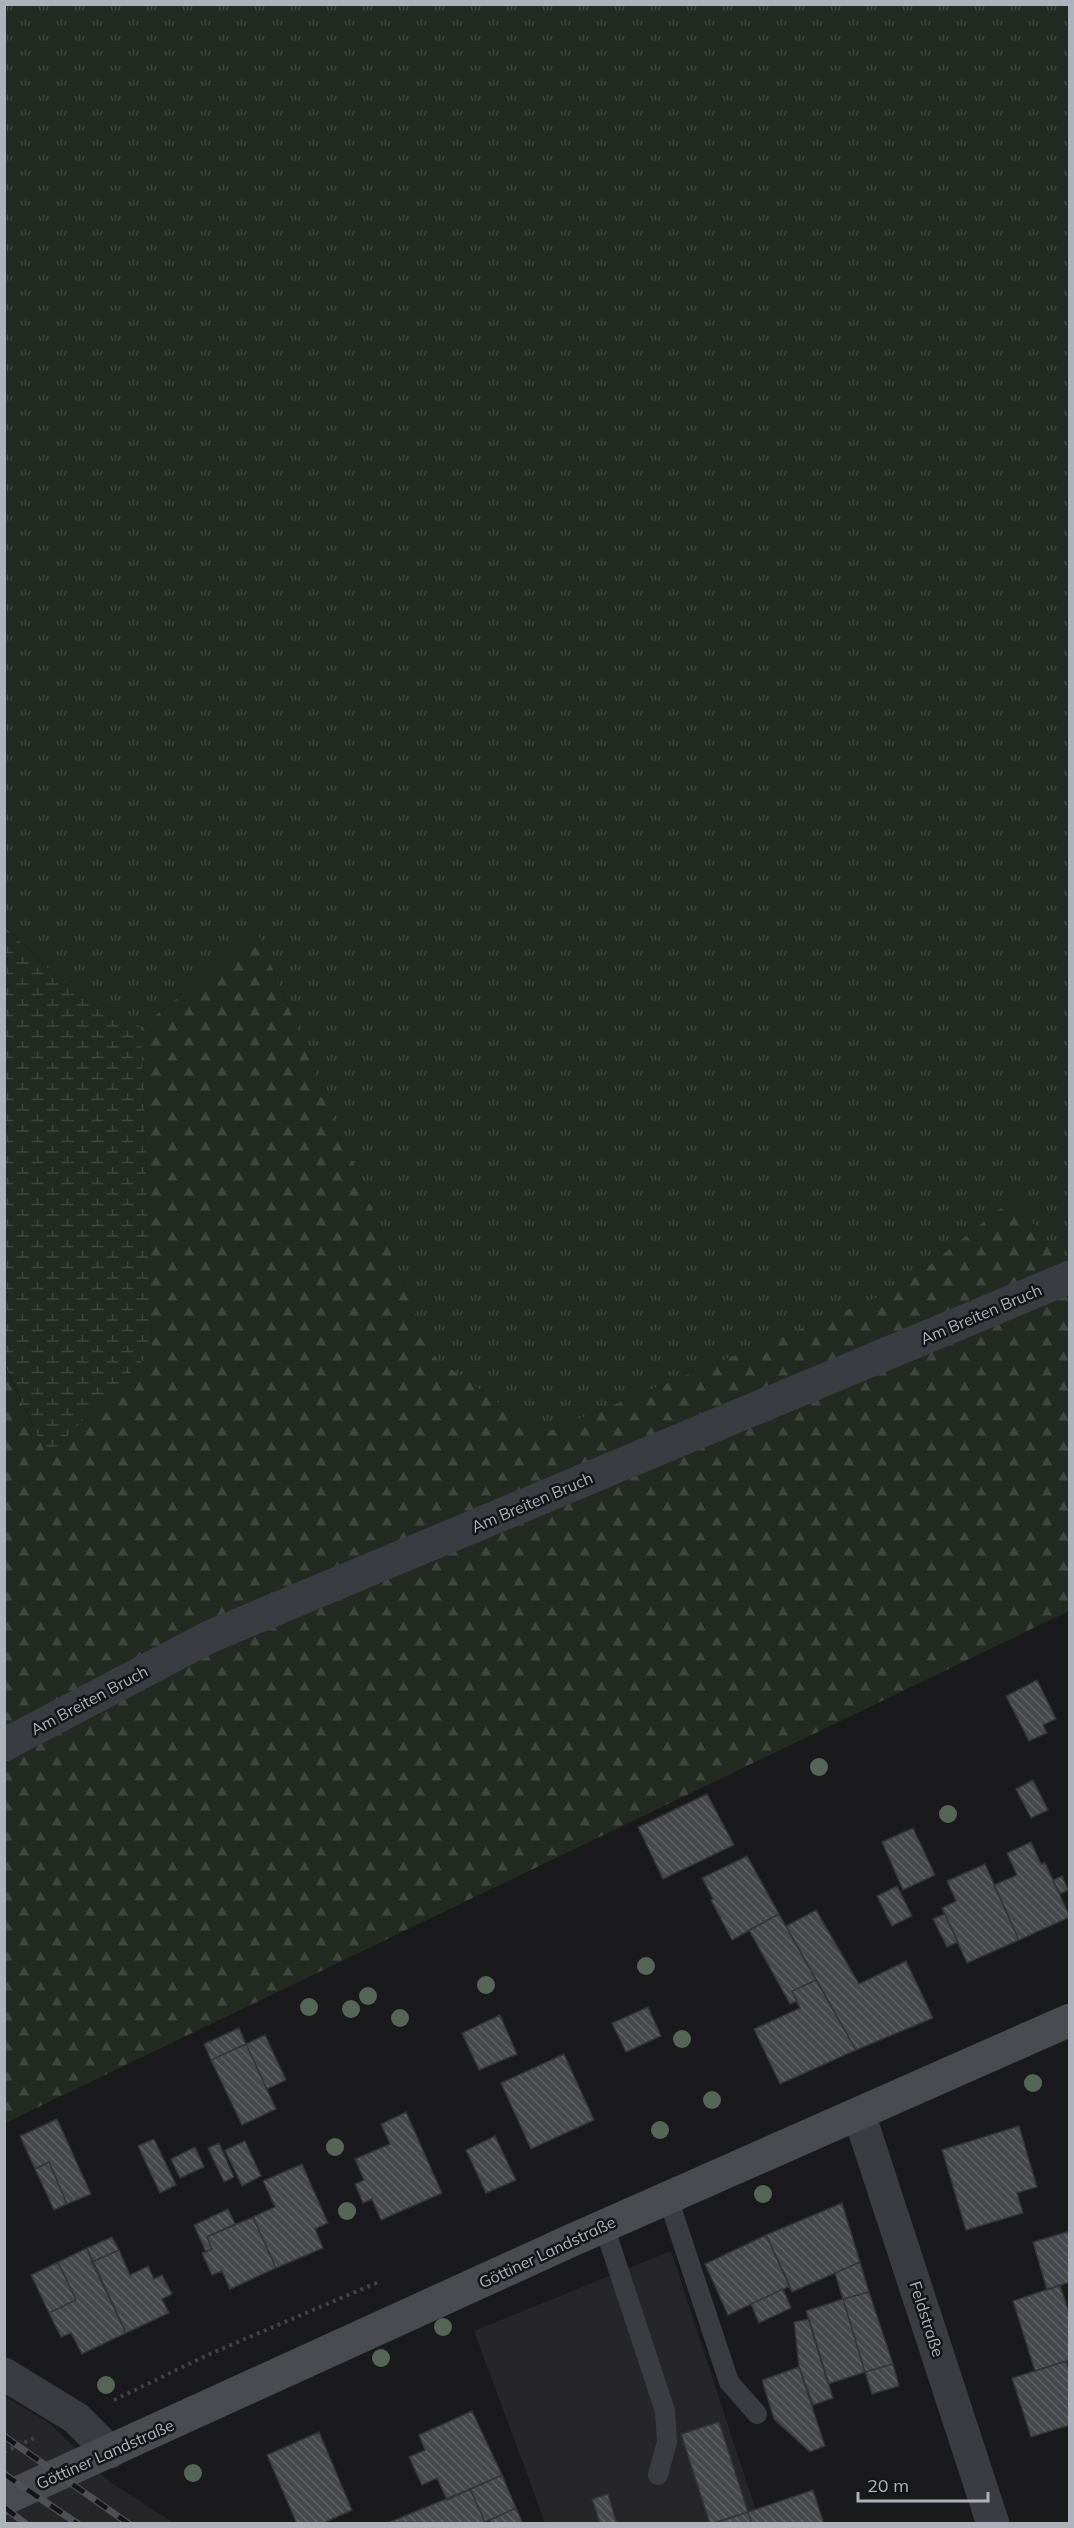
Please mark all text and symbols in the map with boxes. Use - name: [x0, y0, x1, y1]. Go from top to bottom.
- street label: Am Breiten Bruch: [917, 1279, 1045, 1349]
- street label: Am Breiten Bruch: [468, 1467, 596, 1537]
- street label: Am Breiten Bruch: [27, 1661, 151, 1739]
- street label: Göttiner Landstraße: [475, 2212, 619, 2292]
- street label: Feldstraße: [905, 2279, 949, 2359]
- street label: Göttiner Landstraße: [33, 2415, 177, 2493]
- scale bar: [858, 2465, 988, 2503]
- text: 20 m: [867, 2474, 909, 2497]

